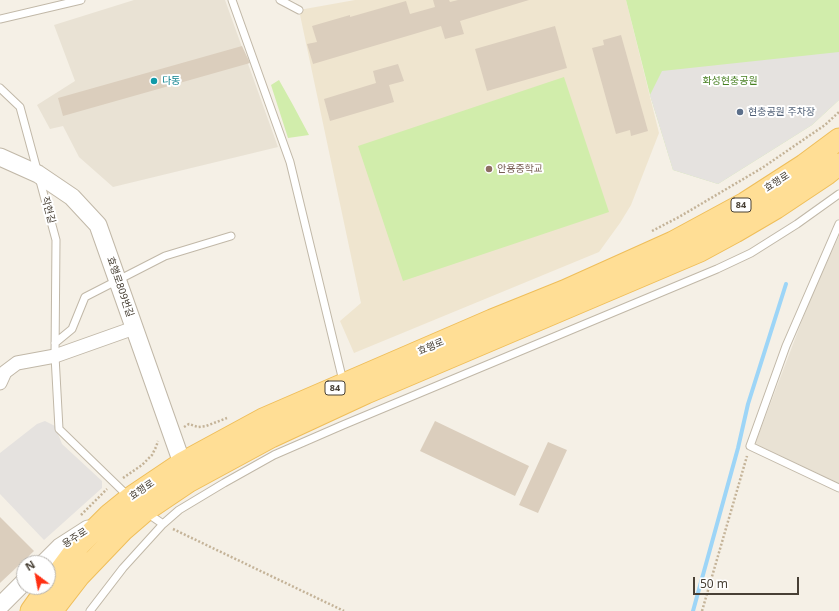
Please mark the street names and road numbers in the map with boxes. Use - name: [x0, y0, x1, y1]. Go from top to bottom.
- street label: 효행로: [762, 169, 792, 195]
- street label: 작현길: [39, 195, 57, 225]
- road number: 84: [731, 198, 751, 212]
- street label: 효행로809번길: [104, 255, 136, 319]
- street label: 효행로: [416, 336, 446, 358]
- road number: 84: [325, 381, 345, 395]
- street label: 효행로: [127, 477, 157, 503]
- street label: 용주로: [60, 525, 90, 551]

